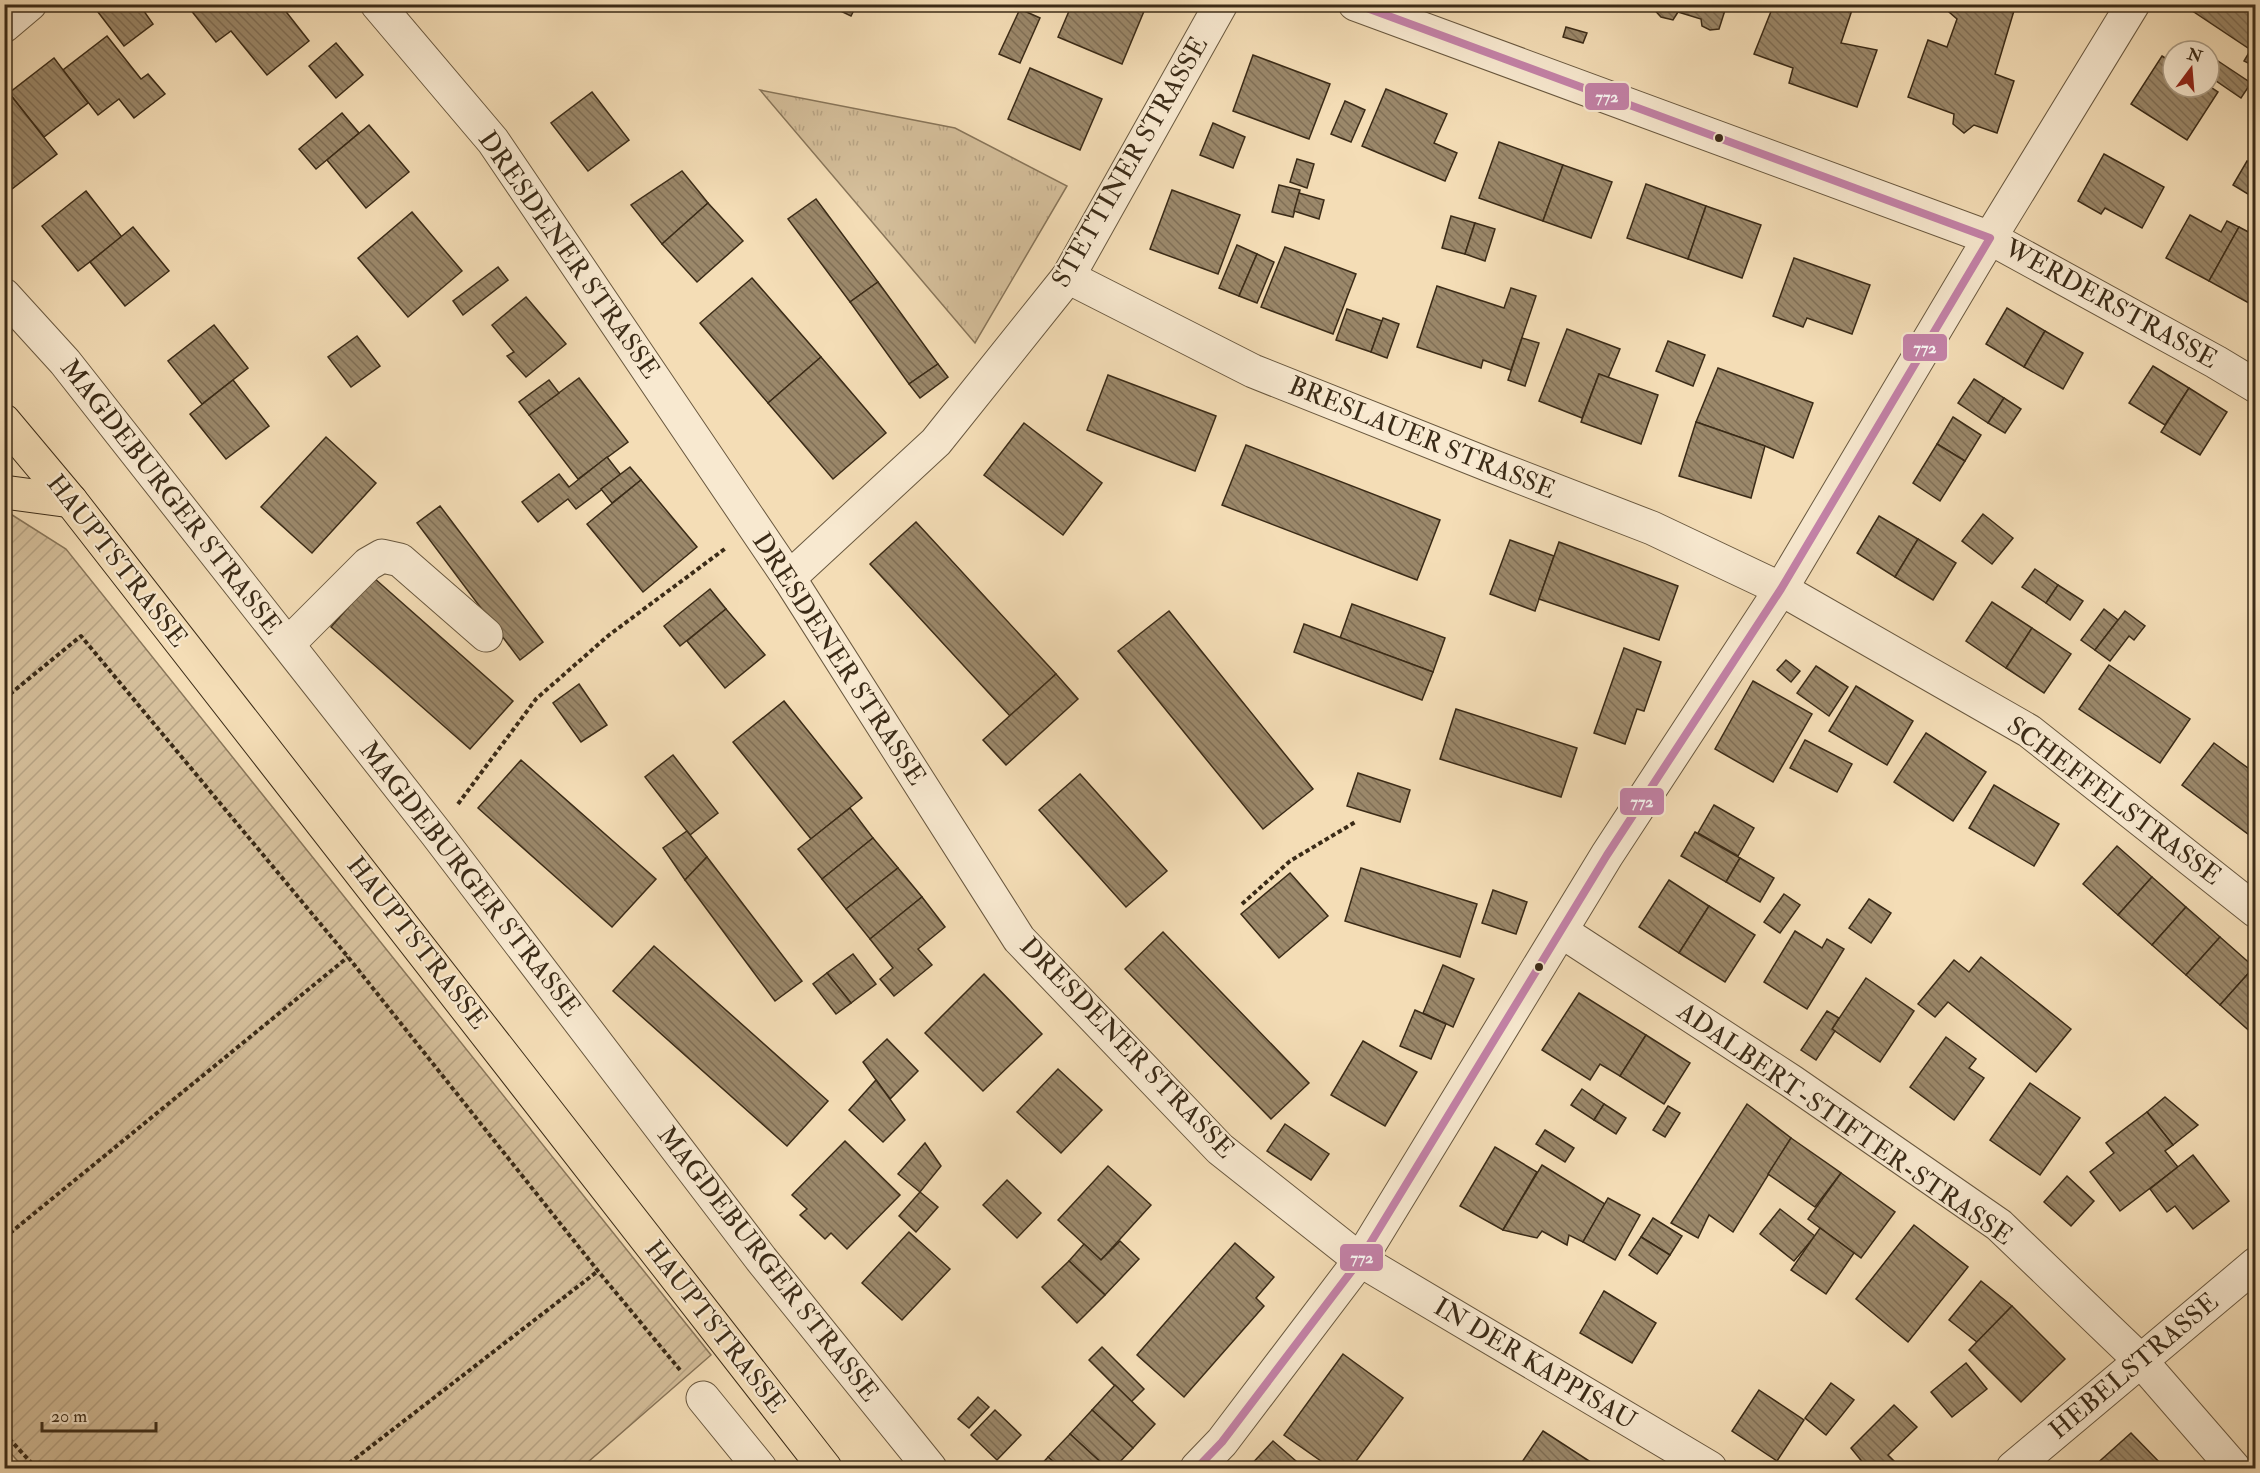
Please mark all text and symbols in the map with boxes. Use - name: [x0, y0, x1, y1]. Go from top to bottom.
- street label: STETTINER STRASSE: [1045, 31, 1215, 293]
- north arrow: [2161, 39, 2221, 99]
- text: N: [2184, 44, 2205, 67]
- line badge: 772: [1584, 82, 1630, 111]
- text: 772: [1596, 87, 1618, 107]
- street label: DRESDENER STRASSE: [471, 125, 667, 385]
- unlabelled marker: [1713, 132, 1725, 144]
- street label: WERDERSTRASSE: [1998, 232, 2223, 376]
- line badge: 772: [1902, 333, 1948, 362]
- text: 772: [1914, 338, 1936, 358]
- street label: MAGDEBURGER STRASSE: [54, 353, 288, 641]
- street label: BRESLAUER STRASSE: [1284, 370, 1560, 506]
- street label: HAUPTSTRASSE: [40, 468, 194, 654]
- street label: DRESDENER STRASSE: [745, 527, 933, 791]
- street label: SCHEFFELSTRASSE: [2000, 710, 2228, 892]
- street label: MAGDEBURGER STRASSE: [353, 735, 587, 1023]
- line badge: 772: [1619, 787, 1665, 816]
- text: 772: [1631, 792, 1653, 812]
- street label: HAUPTSTRASSE: [340, 850, 494, 1036]
- street label: DRESDENER STRASSE: [1013, 931, 1241, 1165]
- unlabelled marker: [1533, 961, 1545, 973]
- street label: ADALBERT-STIFTER-STRASSE: [1670, 995, 2019, 1252]
- street label: MAGDEBURGER STRASSE: [651, 1120, 885, 1408]
- street label: HAUPTSTRASSE: [638, 1234, 792, 1420]
- line badge: 772: [1339, 1243, 1384, 1272]
- text: 772: [1351, 1248, 1373, 1268]
- street label: HEBELSTRASSE: [2043, 1286, 2225, 1446]
- street label: IN DER KAPPISAU: [1428, 1291, 1642, 1437]
- scale bar: [42, 1395, 156, 1433]
- text: 20 m: [51, 1405, 87, 1428]

